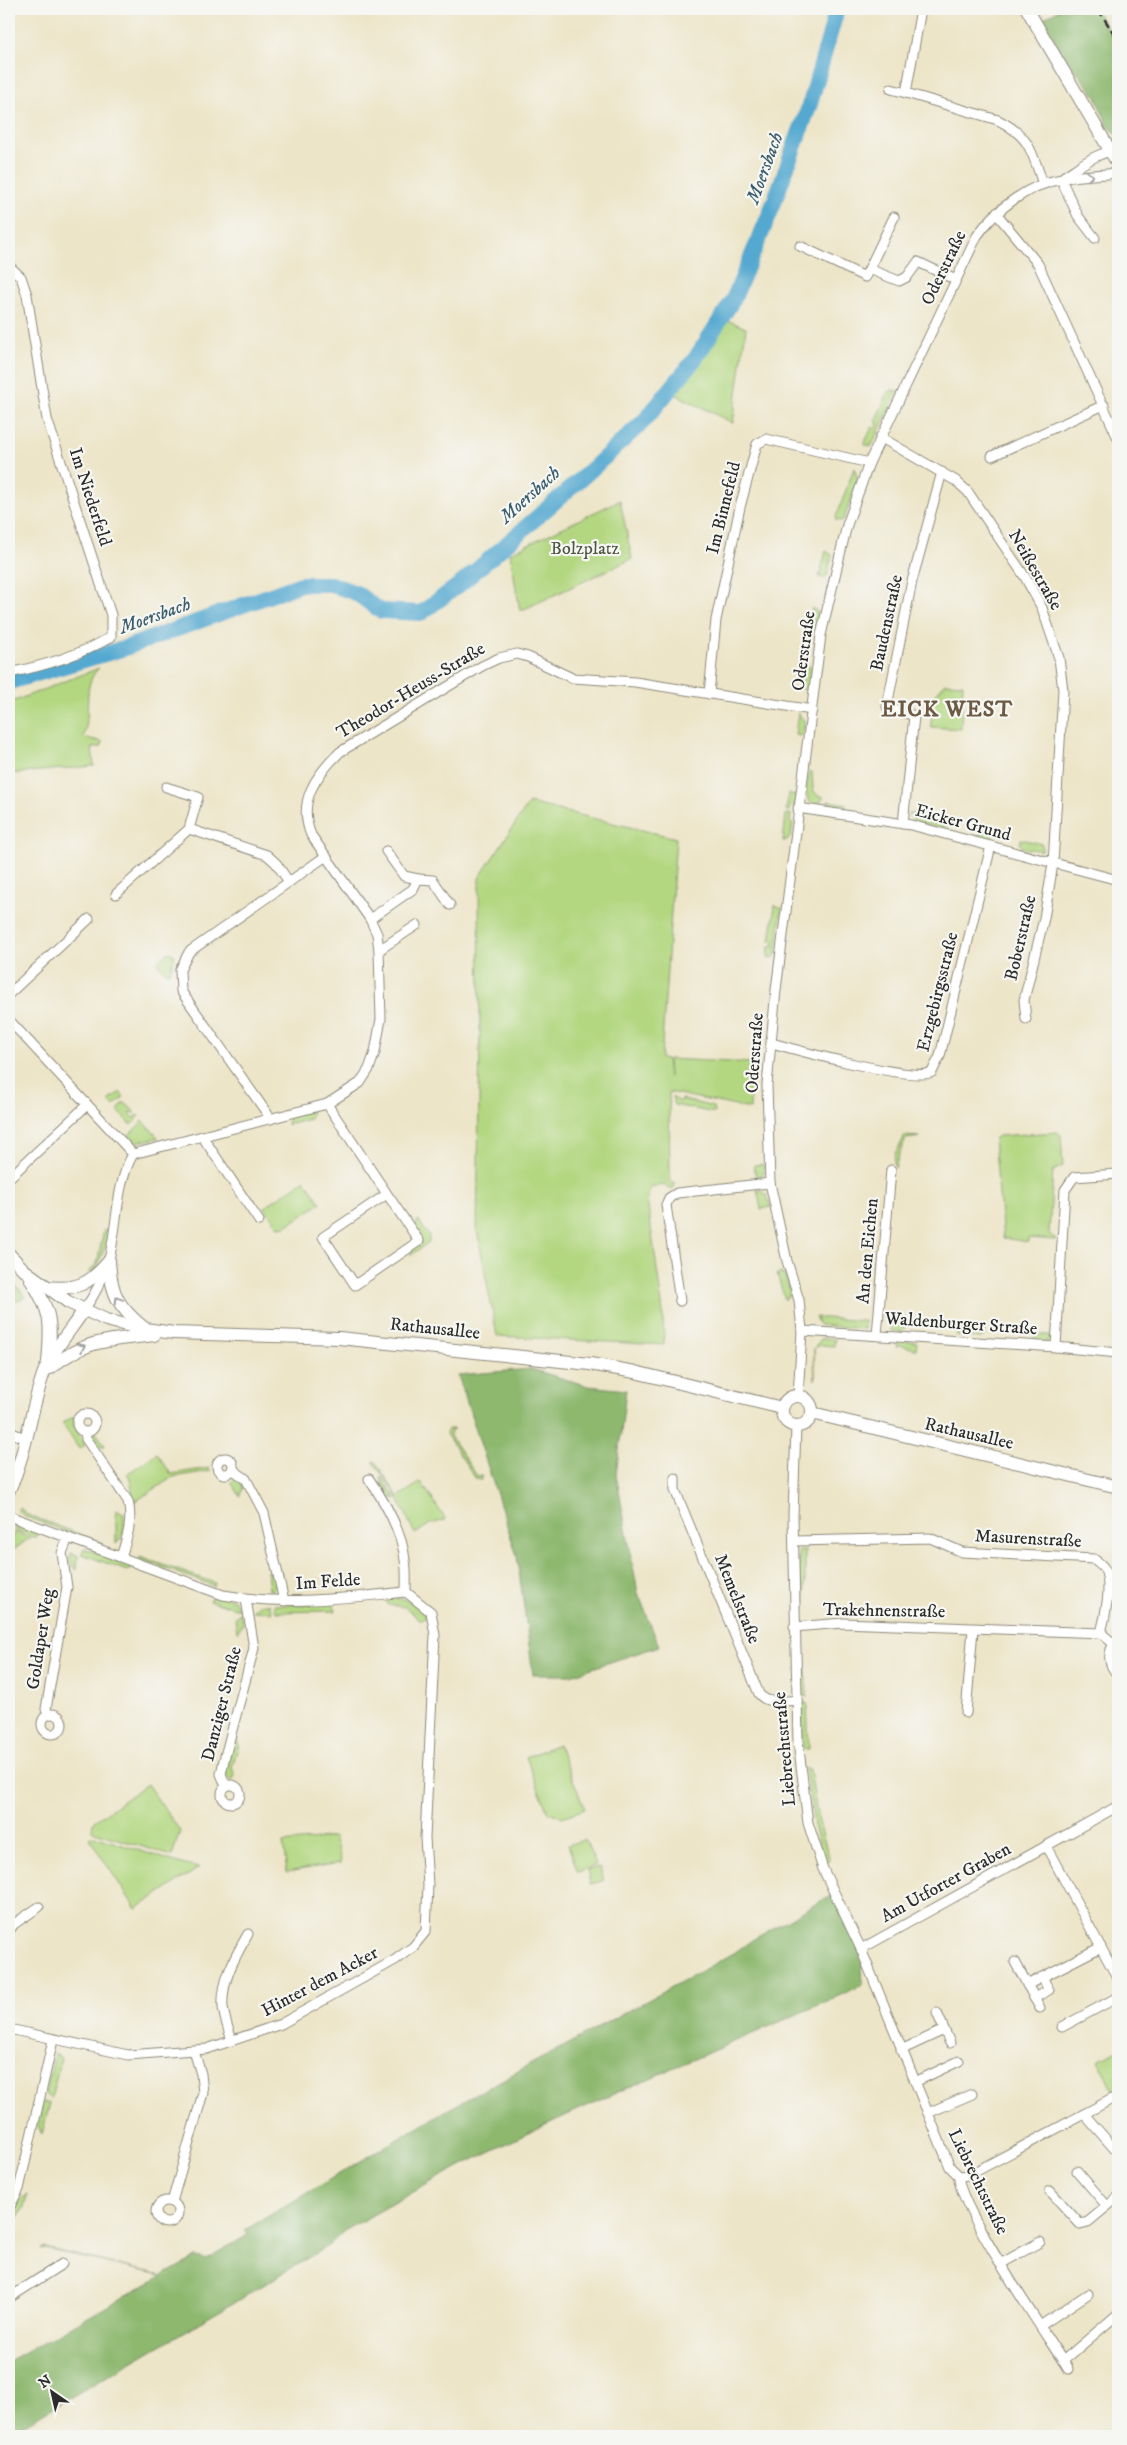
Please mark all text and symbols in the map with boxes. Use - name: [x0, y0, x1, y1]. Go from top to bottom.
- water label: Moersbach: [741, 129, 789, 209]
- one-way arrow: [1086, 171, 1094, 182]
- street label: Oderstraße: [917, 227, 971, 309]
- street label: Im Niederfeld: [64, 445, 116, 549]
- street label: Im Binnefeld: [702, 460, 746, 556]
- water label: Moersbach: [493, 461, 566, 530]
- street label: Neißestraße: [1003, 526, 1067, 614]
- park label: Bolzplatz: [551, 538, 620, 560]
- street label: Baudenstraße: [866, 573, 908, 673]
- water label: Moersbach: [114, 592, 194, 640]
- street label: Oderstraße: [788, 610, 820, 692]
- street label: Theodor-Heuss-Straße: [333, 638, 489, 744]
- district label: EICK WEST: [881, 696, 1013, 723]
- street label: Eicker Grund: [913, 800, 1013, 846]
- street label: Boberstraße: [1000, 893, 1042, 983]
- street label: Erzgebirgsstraße: [913, 930, 963, 1054]
- street label: Oderstraße: [741, 1012, 769, 1094]
- street label: An den Eichen: [852, 1197, 884, 1305]
- one-way arrow: [114, 1297, 124, 1306]
- street label: Waldenburger Straße: [883, 1308, 1038, 1340]
- street label: Rathausallee: [389, 1313, 481, 1345]
- one-way arrow: [77, 1343, 86, 1353]
- street label: Rathausallee: [922, 1413, 1016, 1455]
- street label: Masurenstraße: [974, 1525, 1082, 1553]
- street label: Memelstraße: [709, 1551, 765, 1647]
- street label: Im Felde: [295, 1569, 361, 1595]
- street label: Goldaper Weg: [22, 1587, 60, 1691]
- street label: Trakehnenstraße: [823, 1599, 945, 1623]
- street label: Danziger Straße: [197, 1644, 247, 1764]
- street label: Liebrechtstraße: [769, 1691, 801, 1807]
- street label: Am Utforter Graben: [877, 1838, 1015, 1928]
- street label: Hinter dem Acker: [258, 1942, 382, 2022]
- street label: Liebrechtstraße: [943, 2126, 1013, 2238]
- north arrow: [28, 2368, 78, 2418]
- text: N: [35, 2371, 56, 2393]

